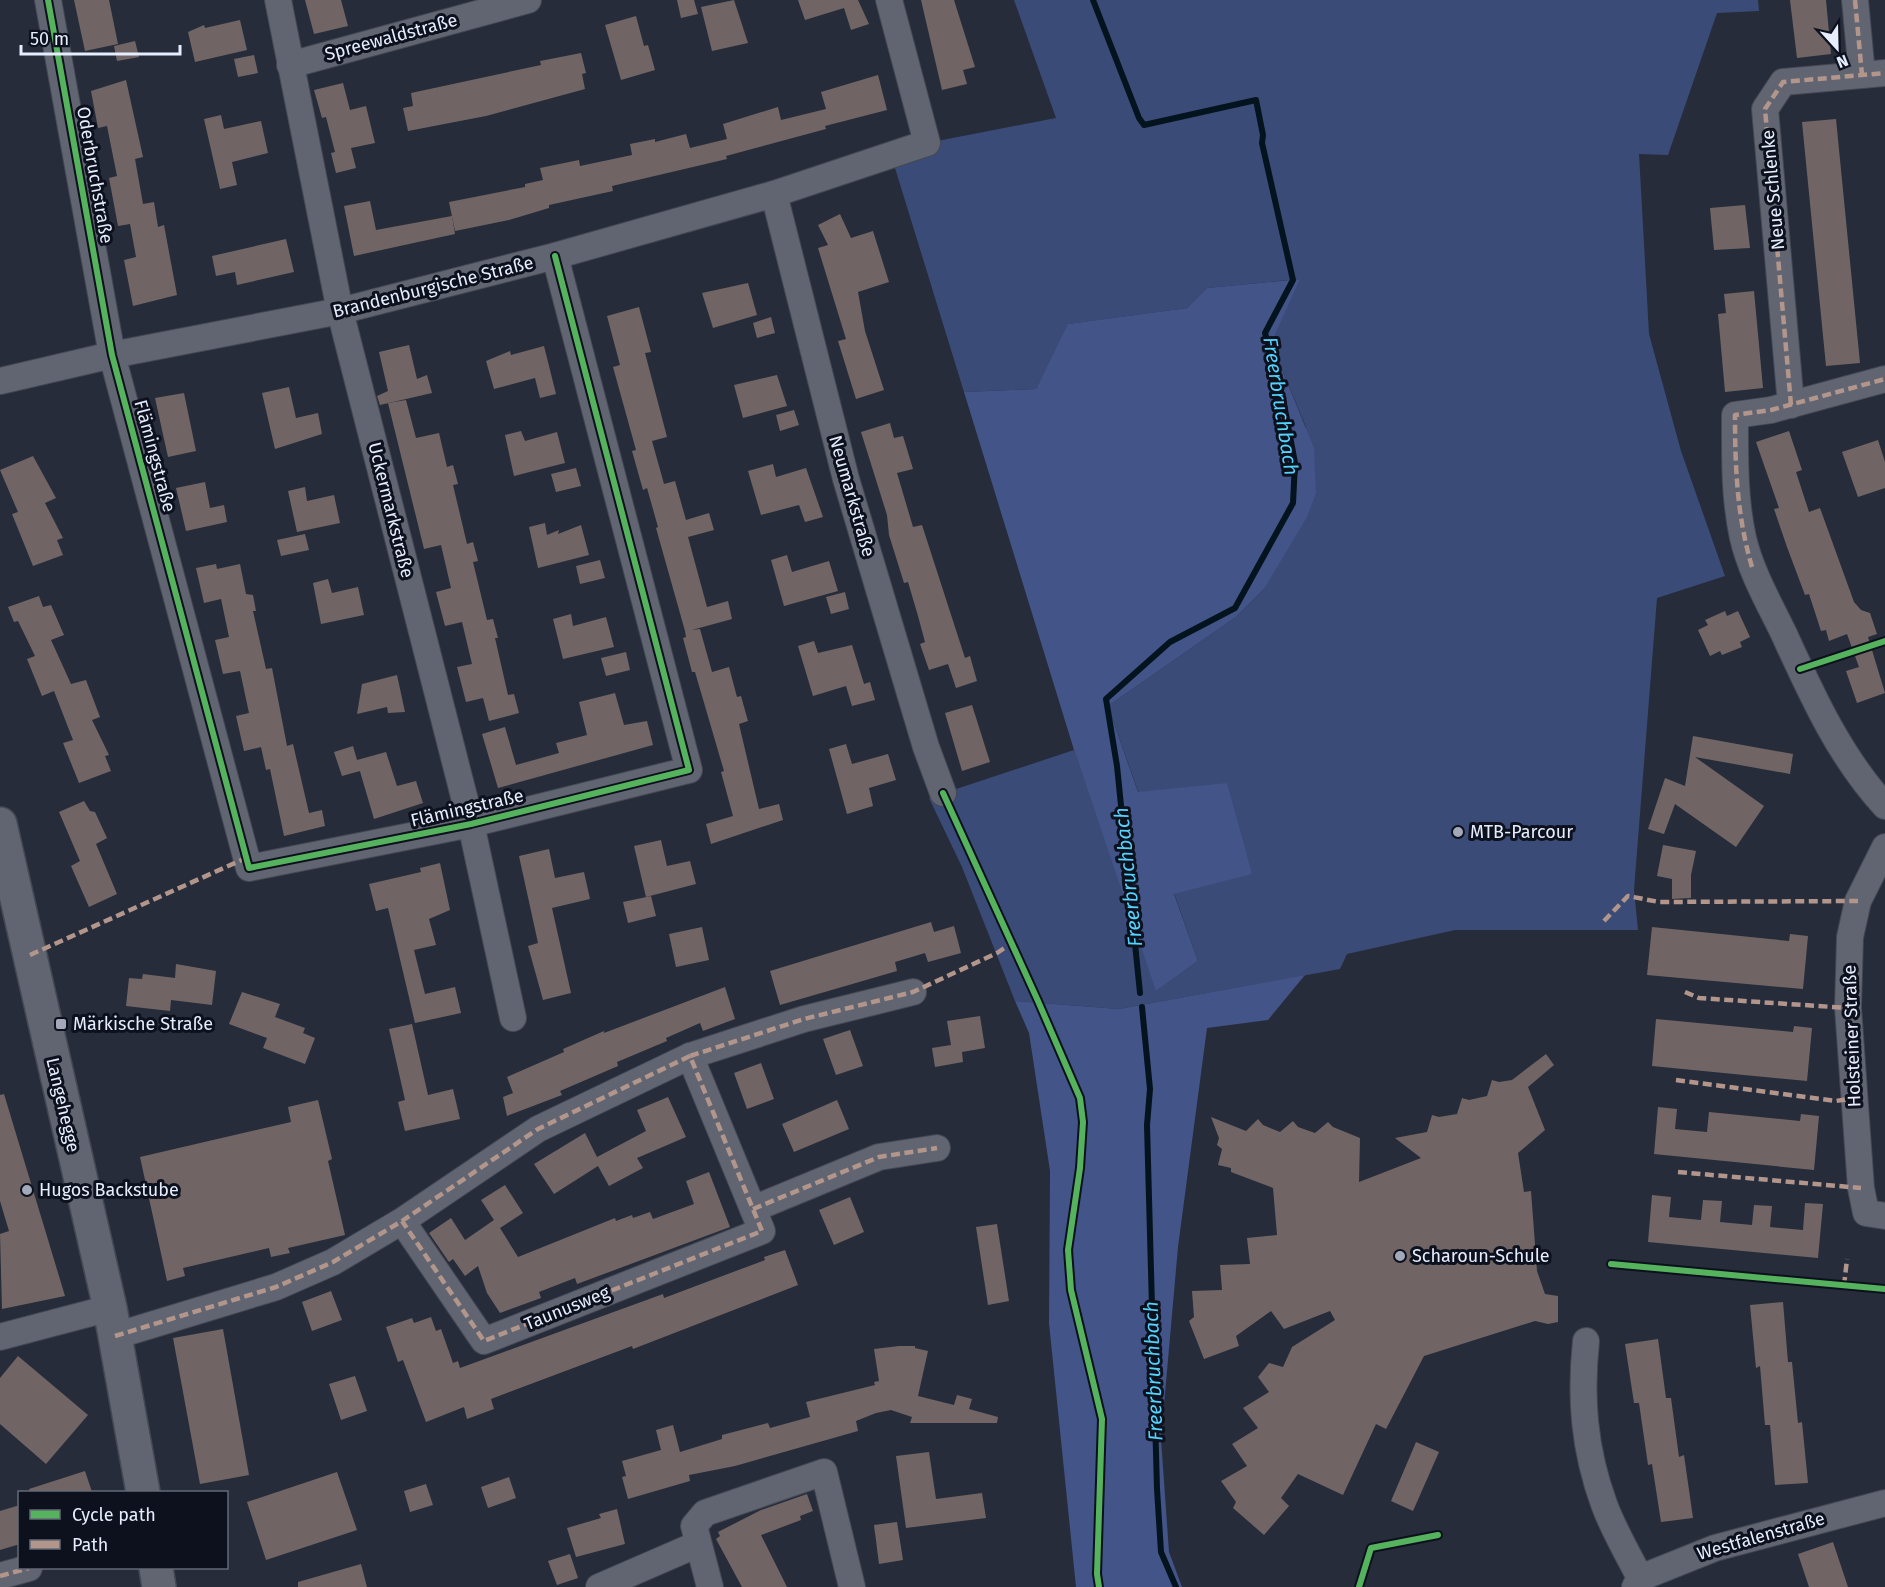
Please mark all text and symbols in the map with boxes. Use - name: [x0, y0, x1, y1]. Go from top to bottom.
- street label: Spreewaldstraße: [322, 9, 460, 65]
- scale bar: [21, 18, 180, 56]
- north arrow: [1807, 18, 1867, 78]
- text: 50 m: [30, 28, 69, 50]
- text: N: [1834, 51, 1851, 72]
- street label: Oderbruchstraße: [72, 105, 118, 245]
- street label: Neue Schlenke: [1757, 129, 1789, 251]
- street label: Brandenburgische Straße: [330, 251, 536, 323]
- water label: Freerbruchbach: [1258, 335, 1304, 477]
- street label: Flämingstraße: [129, 397, 181, 515]
- street label: Neumarkstraße: [824, 433, 880, 559]
- street label: Uckermarkstraße: [363, 440, 419, 580]
- street label: Flämingstraße: [408, 784, 526, 832]
- water label: Freerbruchbach: [1109, 806, 1147, 948]
- place label: MTB-Parcour: [1470, 821, 1573, 843]
- marker: MTB-Parcour: [1451, 825, 1465, 839]
- street label: Holsteiner Straße: [1839, 964, 1865, 1108]
- place label: Märkische Straße: [73, 1013, 213, 1035]
- marker: Märkische Straße: [54, 1017, 68, 1031]
- street label: Langehegge: [41, 1055, 85, 1155]
- place label: Hugos Backstube: [39, 1179, 179, 1201]
- marker: Hugos Backstube: [20, 1183, 34, 1197]
- place label: Scharoun-Schule: [1412, 1245, 1550, 1267]
- marker: Scharoun-Schule: [1393, 1249, 1407, 1263]
- street label: Taunusweg: [521, 1281, 613, 1335]
- water label: Freerbruchbach: [1139, 1301, 1167, 1441]
- legend: [18, 1491, 228, 1569]
- text: Cycle path: [72, 1504, 156, 1526]
- street label: Westfalenstraße: [1695, 1507, 1827, 1565]
- text: Path: [72, 1534, 108, 1556]

